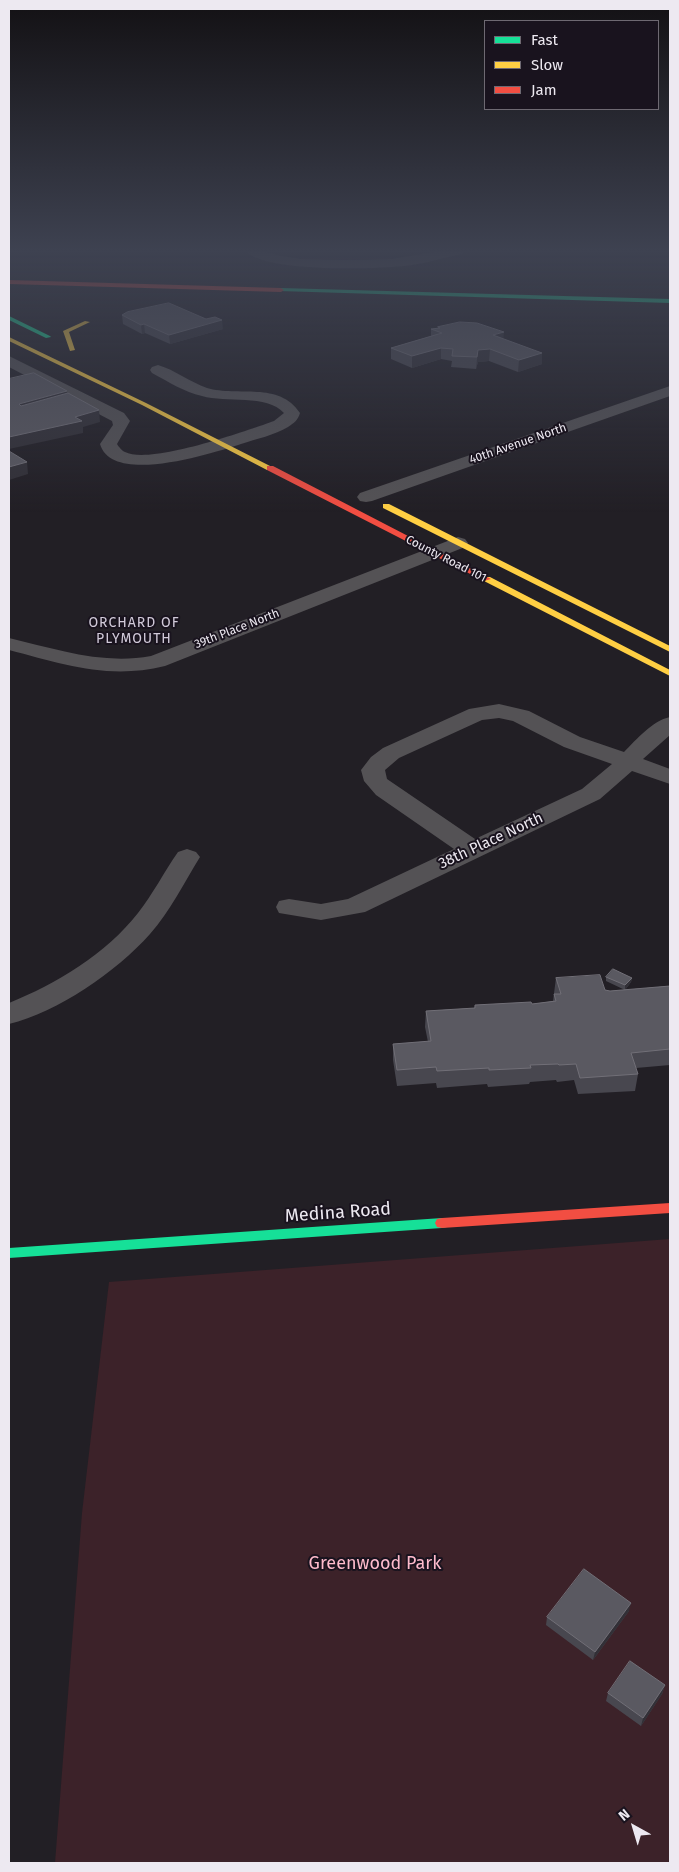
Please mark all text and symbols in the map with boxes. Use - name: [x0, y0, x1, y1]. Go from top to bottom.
- legend: [484, 20, 659, 110]
- text: Fast: [531, 31, 558, 49]
- text: Slow: [531, 56, 563, 74]
- text: Jam: [531, 81, 557, 99]
- street label: 40th Avenue North: [468, 421, 568, 467]
- street label: County Road 101: [403, 532, 489, 586]
- street label: 39th Place North: [192, 606, 282, 652]
- district label: ORCHARD OF PLYMOUTH: [87, 615, 181, 648]
- street label: 38th Place North: [436, 809, 546, 873]
- street label: Medina Road: [284, 1199, 392, 1227]
- park label: Greenwood Park: [309, 1553, 441, 1575]
- north arrow: [609, 1802, 659, 1852]
- text: N: [615, 1805, 633, 1824]

